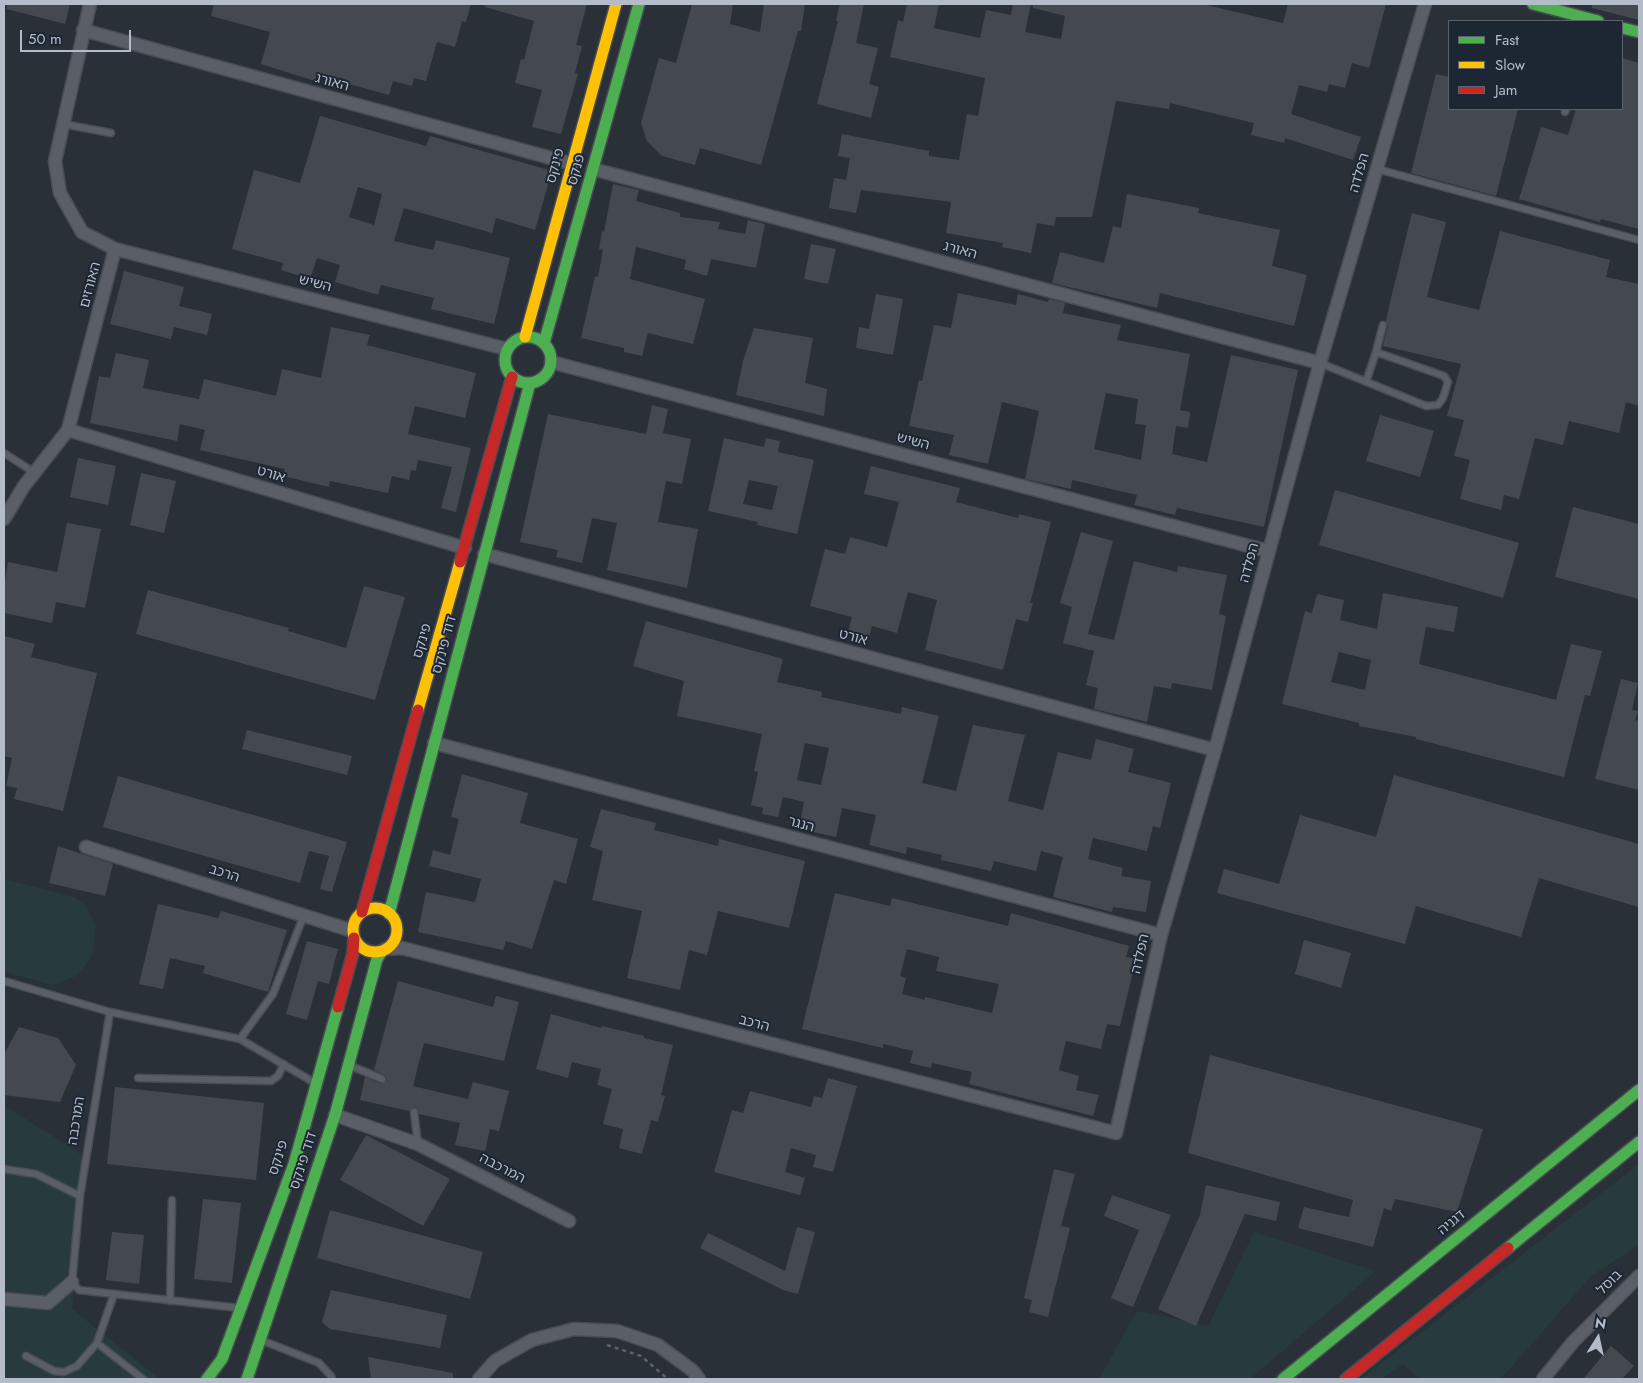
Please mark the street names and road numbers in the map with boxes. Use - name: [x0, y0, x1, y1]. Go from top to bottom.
- street label: האורג: [313, 70, 351, 96]
- street label: פינקס: [543, 147, 569, 185]
- street label: הפלדה: [1346, 151, 1374, 195]
- street label: פנקס: [565, 153, 589, 187]
- street label: האורג: [941, 238, 979, 264]
- street label: האורזים: [77, 260, 105, 310]
- street label: השיש: [297, 272, 333, 296]
- street label: השיש: [895, 430, 931, 454]
- street label: אורט: [255, 463, 287, 487]
- street label: הפלדה: [1237, 541, 1263, 585]
- street label: דוד פינקס: [429, 614, 461, 676]
- street label: פינקס: [410, 622, 436, 660]
- street label: אורט: [837, 626, 869, 650]
- street label: הנגר: [786, 813, 816, 837]
- street label: הרכב: [207, 861, 241, 887]
- street label: הפלדה: [1128, 932, 1154, 976]
- street label: הרכב: [737, 1012, 771, 1036]
- street label: המרכבה: [65, 1095, 89, 1147]
- street label: דוד פינקס: [287, 1130, 321, 1192]
- street label: פינקס: [266, 1138, 292, 1178]
- street label: המרכבה: [476, 1150, 528, 1188]
- street label: דגניה: [1435, 1207, 1469, 1239]
- street label: בוסל: [1594, 1267, 1626, 1299]

